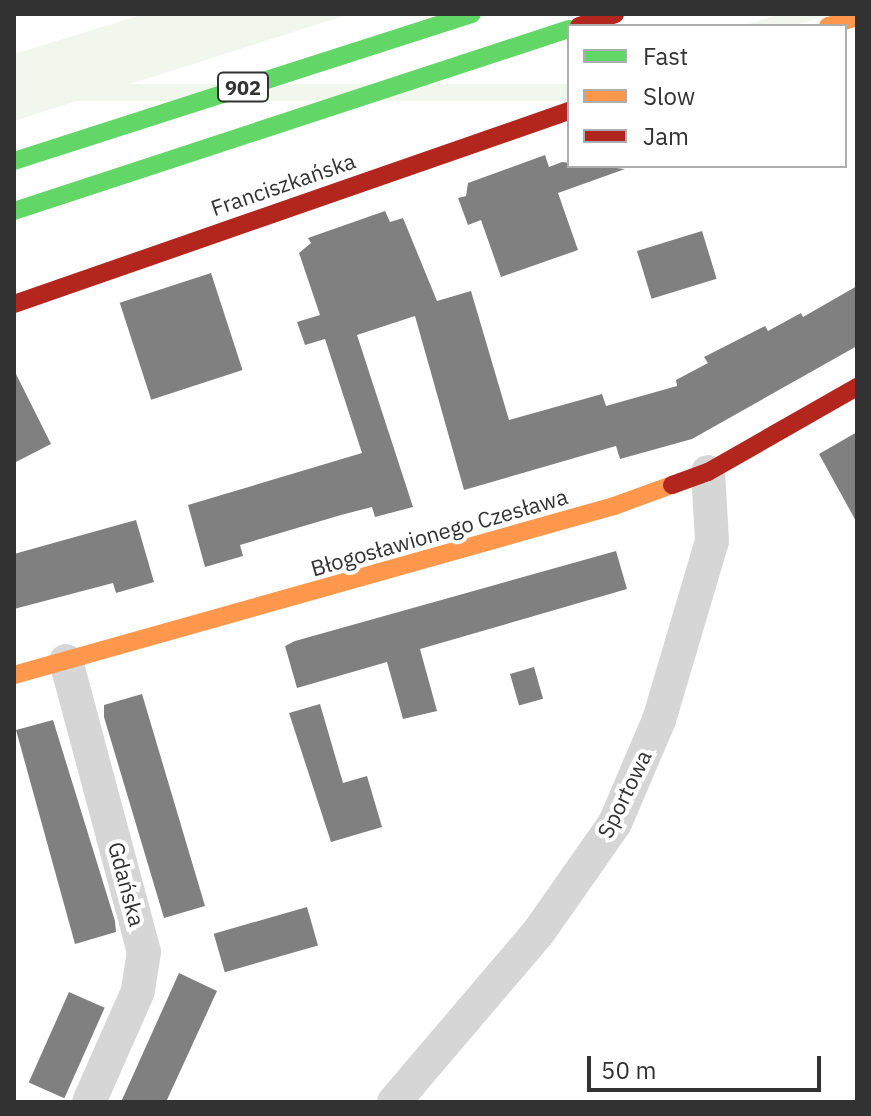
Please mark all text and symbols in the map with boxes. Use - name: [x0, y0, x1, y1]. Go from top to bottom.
- legend: [567, 24, 847, 168]
- text: Fast: [643, 40, 688, 72]
- road number: 902: [217, 71, 269, 103]
- text: Slow: [643, 80, 695, 112]
- text: Jam: [643, 120, 689, 152]
- street label: Franciszkańska: [207, 147, 359, 221]
- street label: Błogosławionego Czesława: [307, 483, 571, 581]
- street label: Sportowa: [591, 746, 657, 842]
- street label: Gdańska: [103, 839, 151, 929]
- scale bar: [591, 1040, 825, 1090]
- text: 50 m: [601, 1054, 656, 1086]

